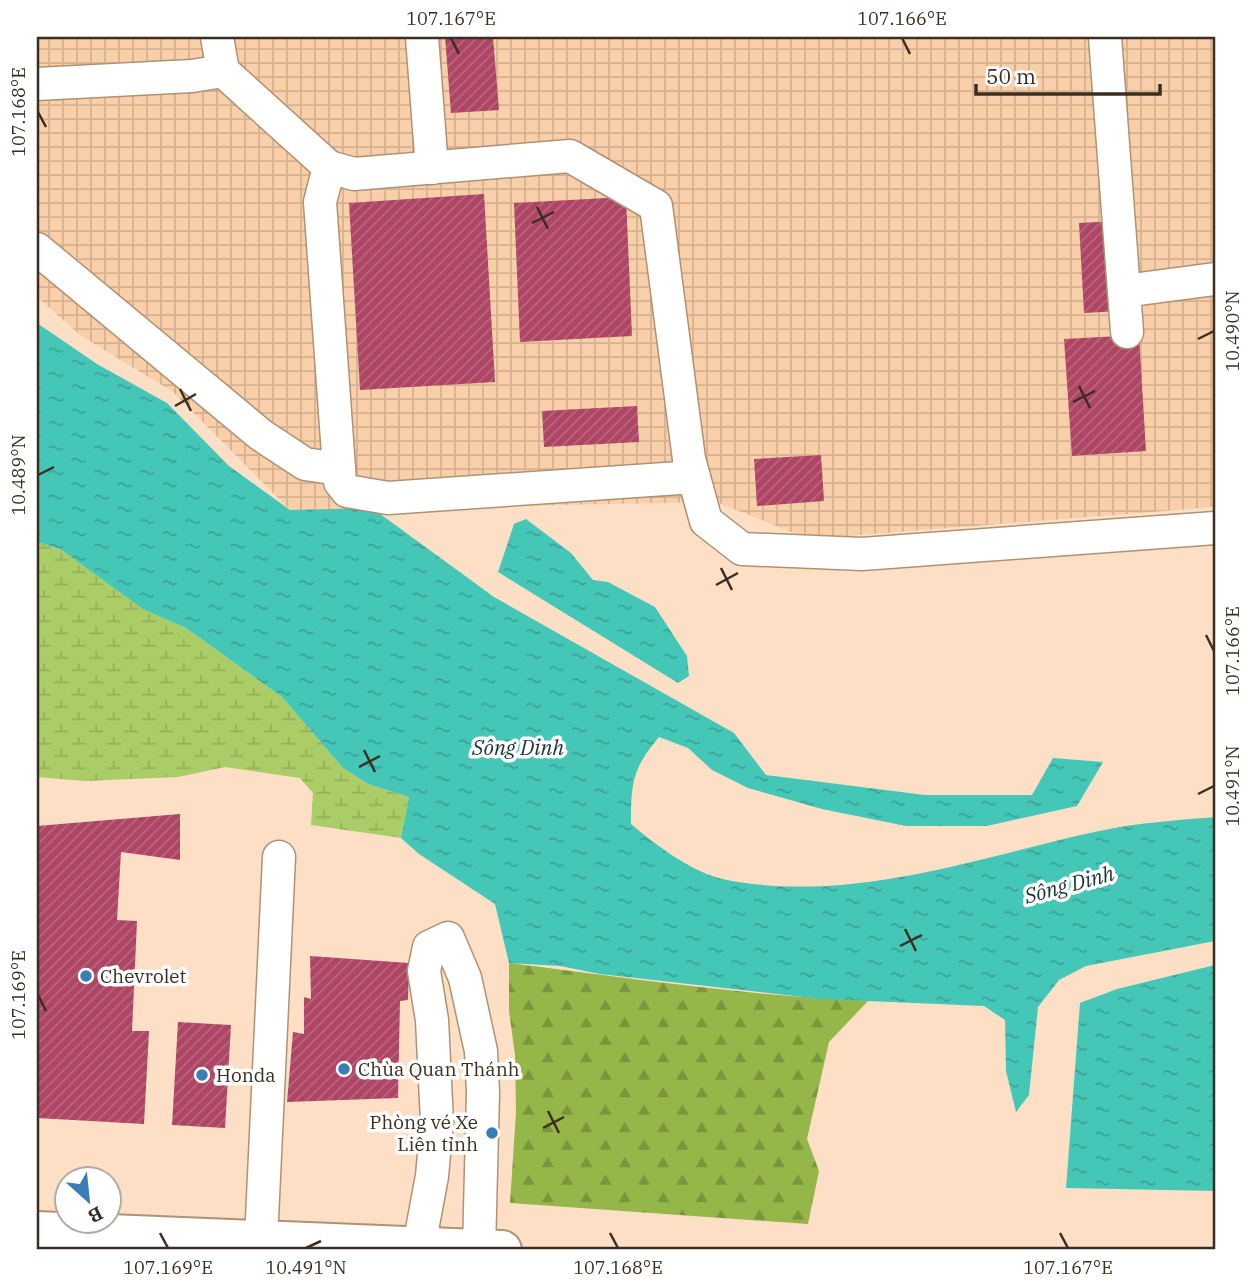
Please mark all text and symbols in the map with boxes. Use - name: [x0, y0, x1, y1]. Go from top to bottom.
- text: 107.167°E: [406, 7, 496, 30]
- text: 107.166°E: [857, 7, 947, 30]
- scale bar: [976, 52, 1159, 96]
- text: 50 m: [986, 62, 1036, 90]
- text: 107.168°E: [7, 67, 30, 157]
- text: 10.490°N: [1221, 290, 1244, 372]
- text: 10.489°N: [7, 434, 30, 516]
- text: 107.166°E: [1221, 606, 1244, 696]
- water label: Sông Dinh: [471, 733, 564, 761]
- text: 10.491°N: [1221, 745, 1244, 827]
- water label: Sông Dinh: [1020, 858, 1117, 910]
- text: 107.169°E: [7, 950, 30, 1040]
- place label: Chevrolet: [100, 964, 187, 988]
- marker: Chevrolet: [78, 968, 94, 984]
- place label: Chùa Quan Thánh: [358, 1057, 520, 1081]
- marker: Chùa Quan Thánh: [336, 1061, 352, 1077]
- place label: Honda: [216, 1063, 276, 1087]
- marker: Honda: [194, 1067, 210, 1083]
- place label: Phòng vé Xe Liên tỉnh: [370, 1110, 478, 1156]
- marker: Phòng vé Xe Liên tỉnh: [484, 1125, 500, 1141]
- north arrow: [52, 1164, 122, 1234]
- text: B: [84, 1201, 107, 1229]
- text: 107.169°E: [123, 1256, 213, 1279]
- text: 10.491°N: [265, 1256, 347, 1279]
- text: 107.168°E: [573, 1256, 663, 1279]
- text: 107.167°E: [1023, 1256, 1113, 1279]

